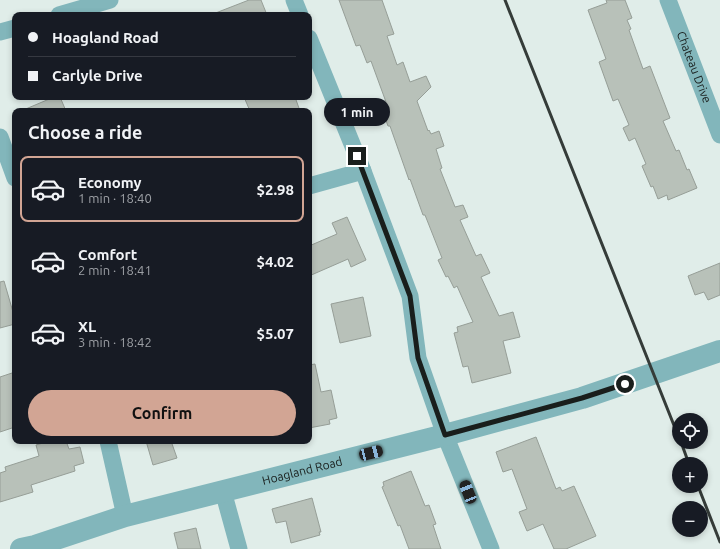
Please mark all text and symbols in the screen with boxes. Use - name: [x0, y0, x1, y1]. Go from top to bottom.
- text: Hoagland Road: [52, 29, 159, 46]
- street label: Chateau Drive: [675, 29, 714, 105]
- text: Carlyle Drive: [52, 67, 143, 84]
- callout: 1 min: [324, 98, 390, 126]
- text: 1 min: [341, 105, 373, 119]
- text: Choose a ride: [28, 122, 142, 142]
- route end: [348, 147, 366, 165]
- icon: car: [30, 171, 66, 207]
- text: Economy: [78, 174, 142, 191]
- text: $2.98: [256, 181, 294, 198]
- text: 1 min · 18:40: [78, 191, 152, 205]
- icon: car: [30, 243, 66, 279]
- text: Comfort: [78, 246, 137, 263]
- text: $4.02: [256, 253, 294, 270]
- text: 2 min · 18:41: [78, 263, 152, 277]
- icon: car: [30, 315, 66, 351]
- text: XL: [78, 318, 96, 335]
- text: $5.07: [256, 325, 294, 342]
- text: 3 min · 18:42: [78, 335, 152, 349]
- route start: [616, 375, 634, 393]
- button: Confirm: [28, 390, 296, 436]
- map controls: [672, 413, 708, 537]
- button: locate: [672, 413, 708, 449]
- car: [358, 444, 384, 462]
- street label: Hoagland Road: [261, 454, 344, 487]
- button: +: [672, 457, 708, 493]
- car: [458, 479, 478, 505]
- button: −: [672, 501, 708, 537]

